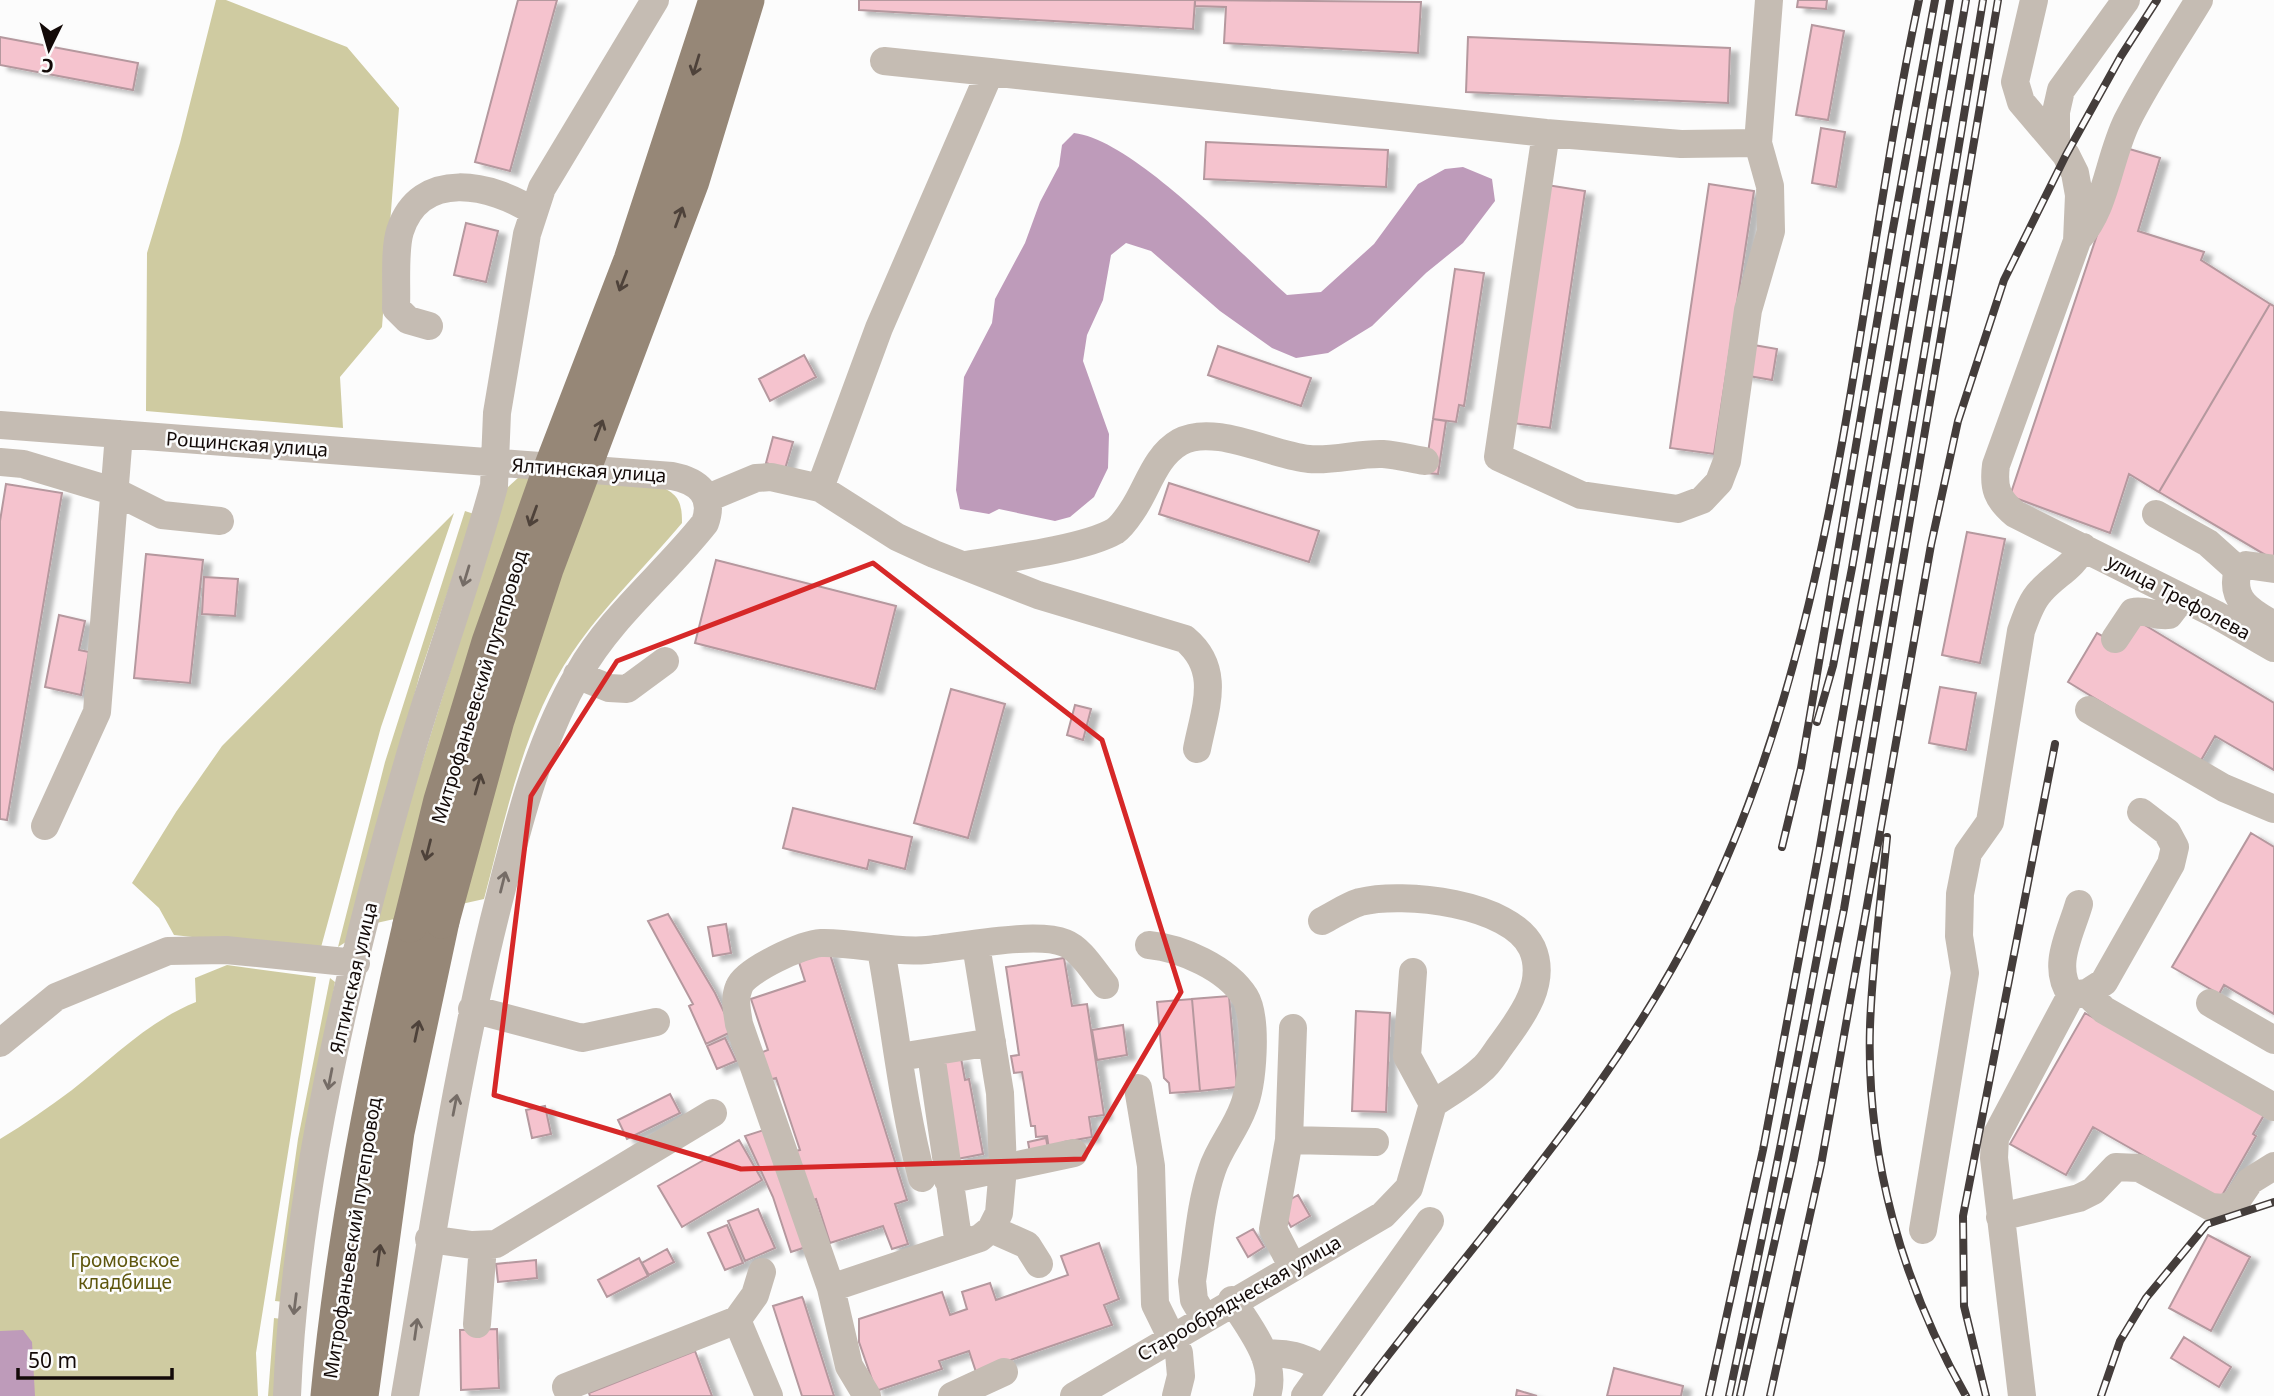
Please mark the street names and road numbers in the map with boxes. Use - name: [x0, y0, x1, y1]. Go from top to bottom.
- street label: Рощинская улица: [165, 425, 329, 463]
- street label: Ялтинская улица: [511, 452, 667, 488]
- street label: Митрофаньевский путепровод: [425, 547, 533, 827]
- street label: улица Трефолева: [2103, 548, 2255, 646]
- street label: Ялтинская улица: [323, 900, 383, 1056]
- street label: Митрофаньевский путепровод: [317, 1095, 387, 1381]
- street label: Старообрядческая улица: [1132, 1229, 1346, 1367]

